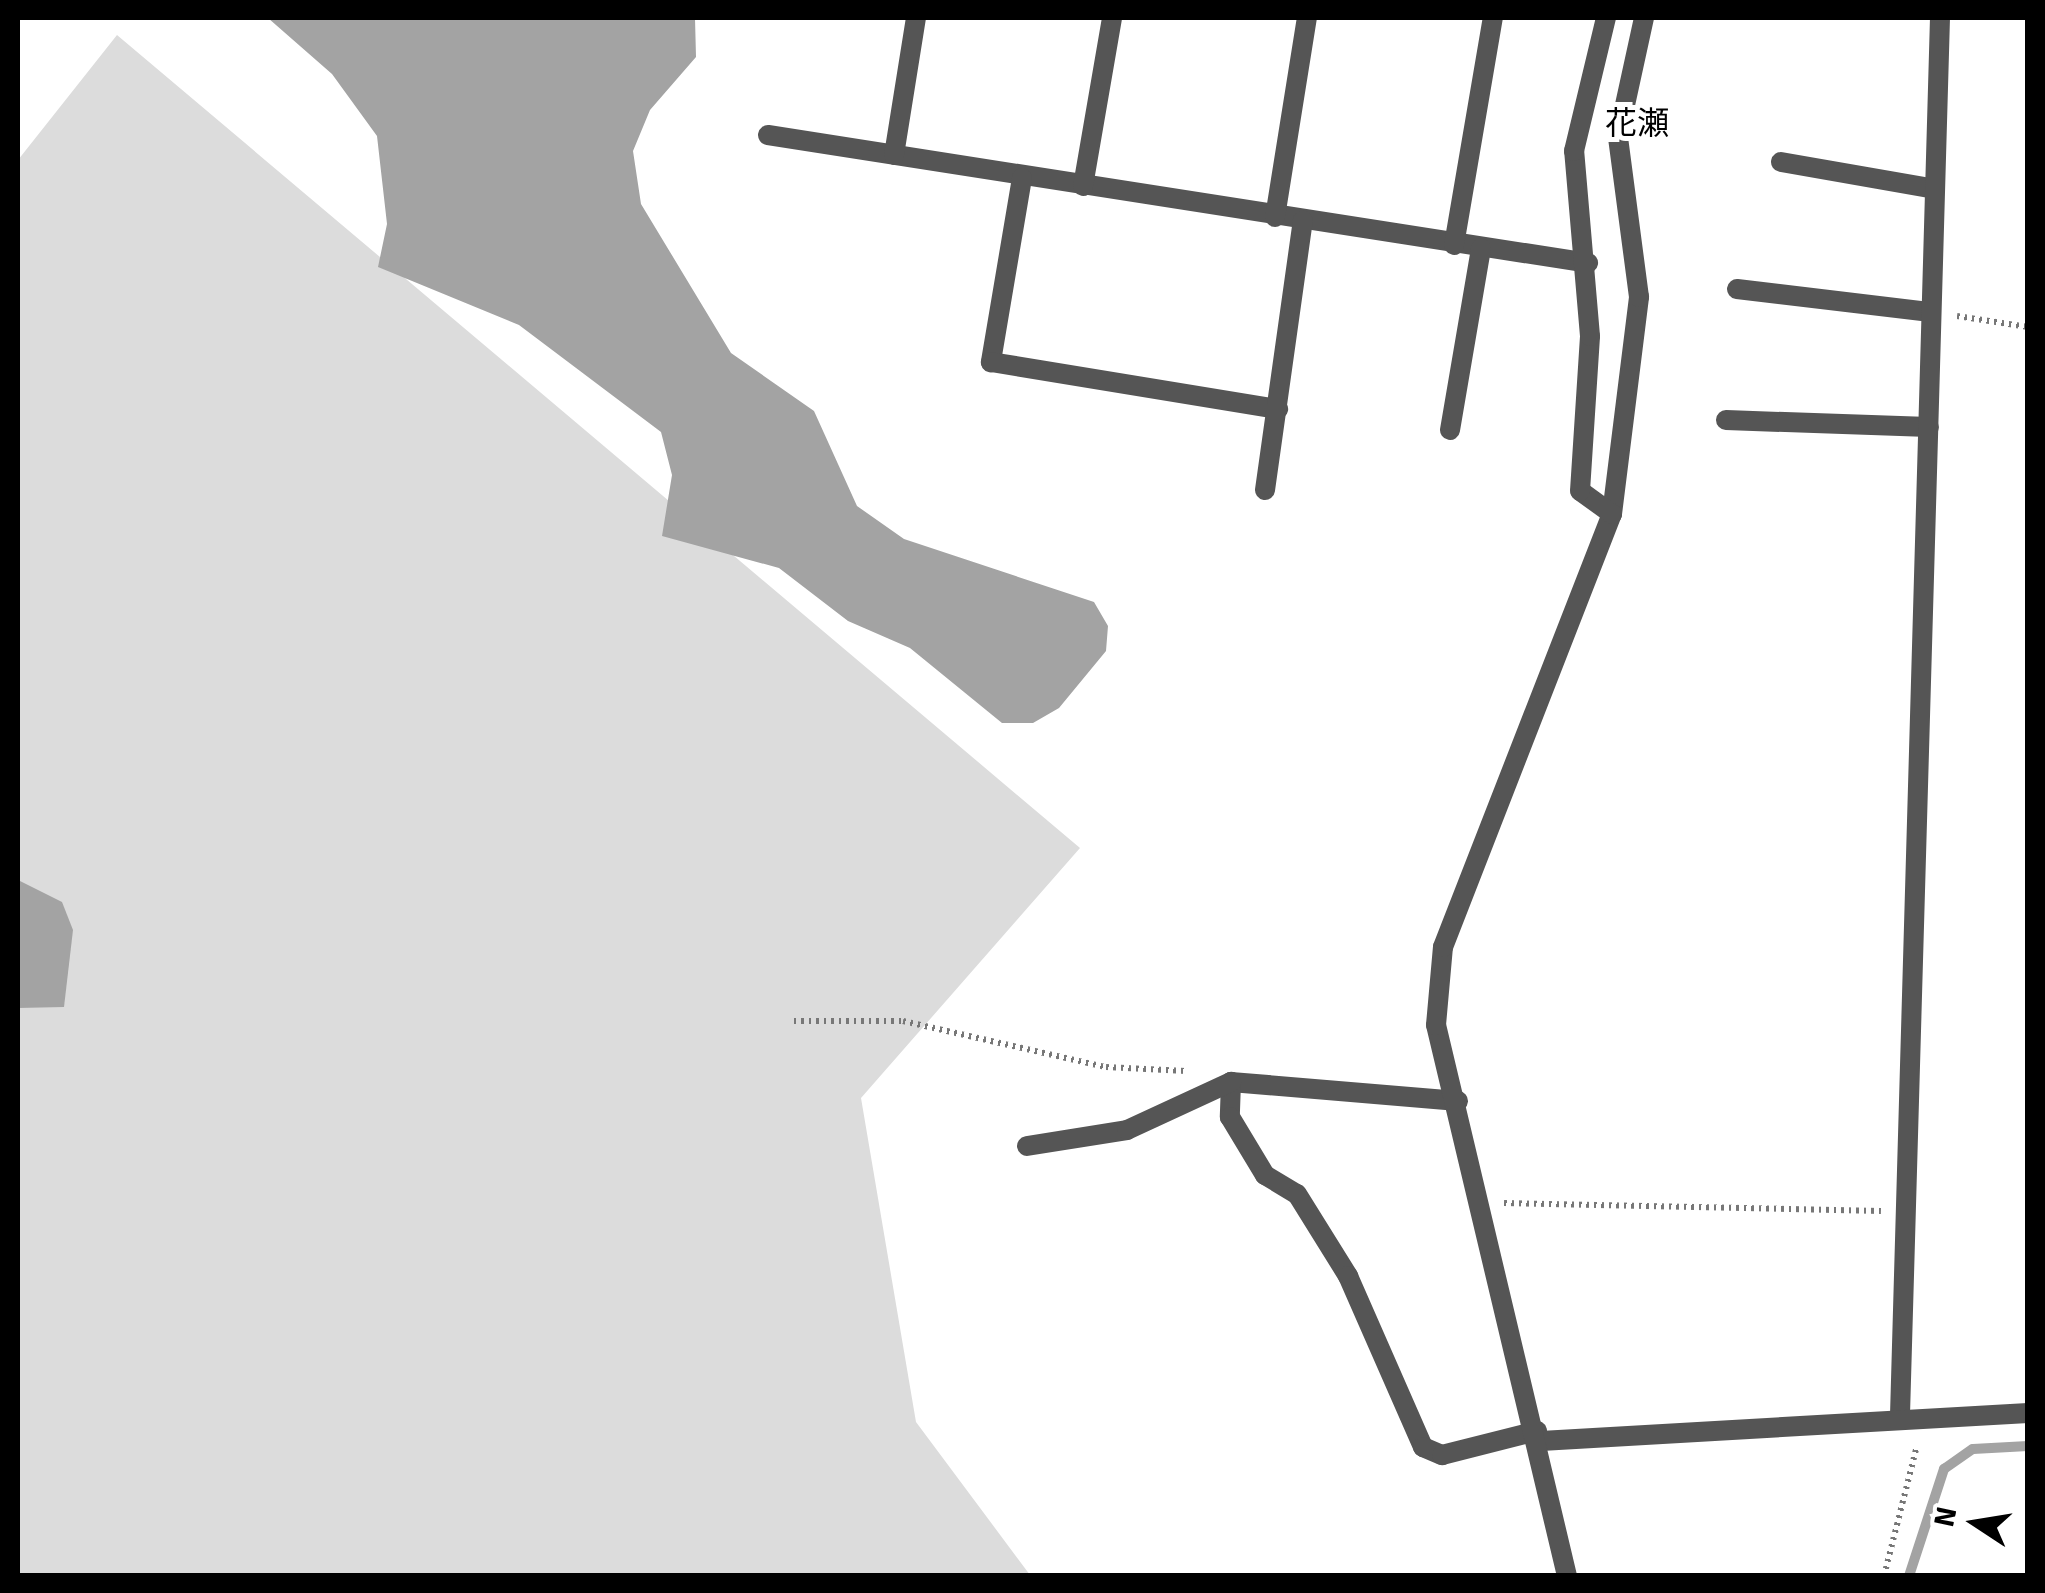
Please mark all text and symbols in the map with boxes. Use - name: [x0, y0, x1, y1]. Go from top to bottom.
- district label: 花瀬: [1605, 105, 1669, 143]
- north arrow: [1925, 1473, 2025, 1573]
- text: N: [1927, 1504, 1964, 1530]

